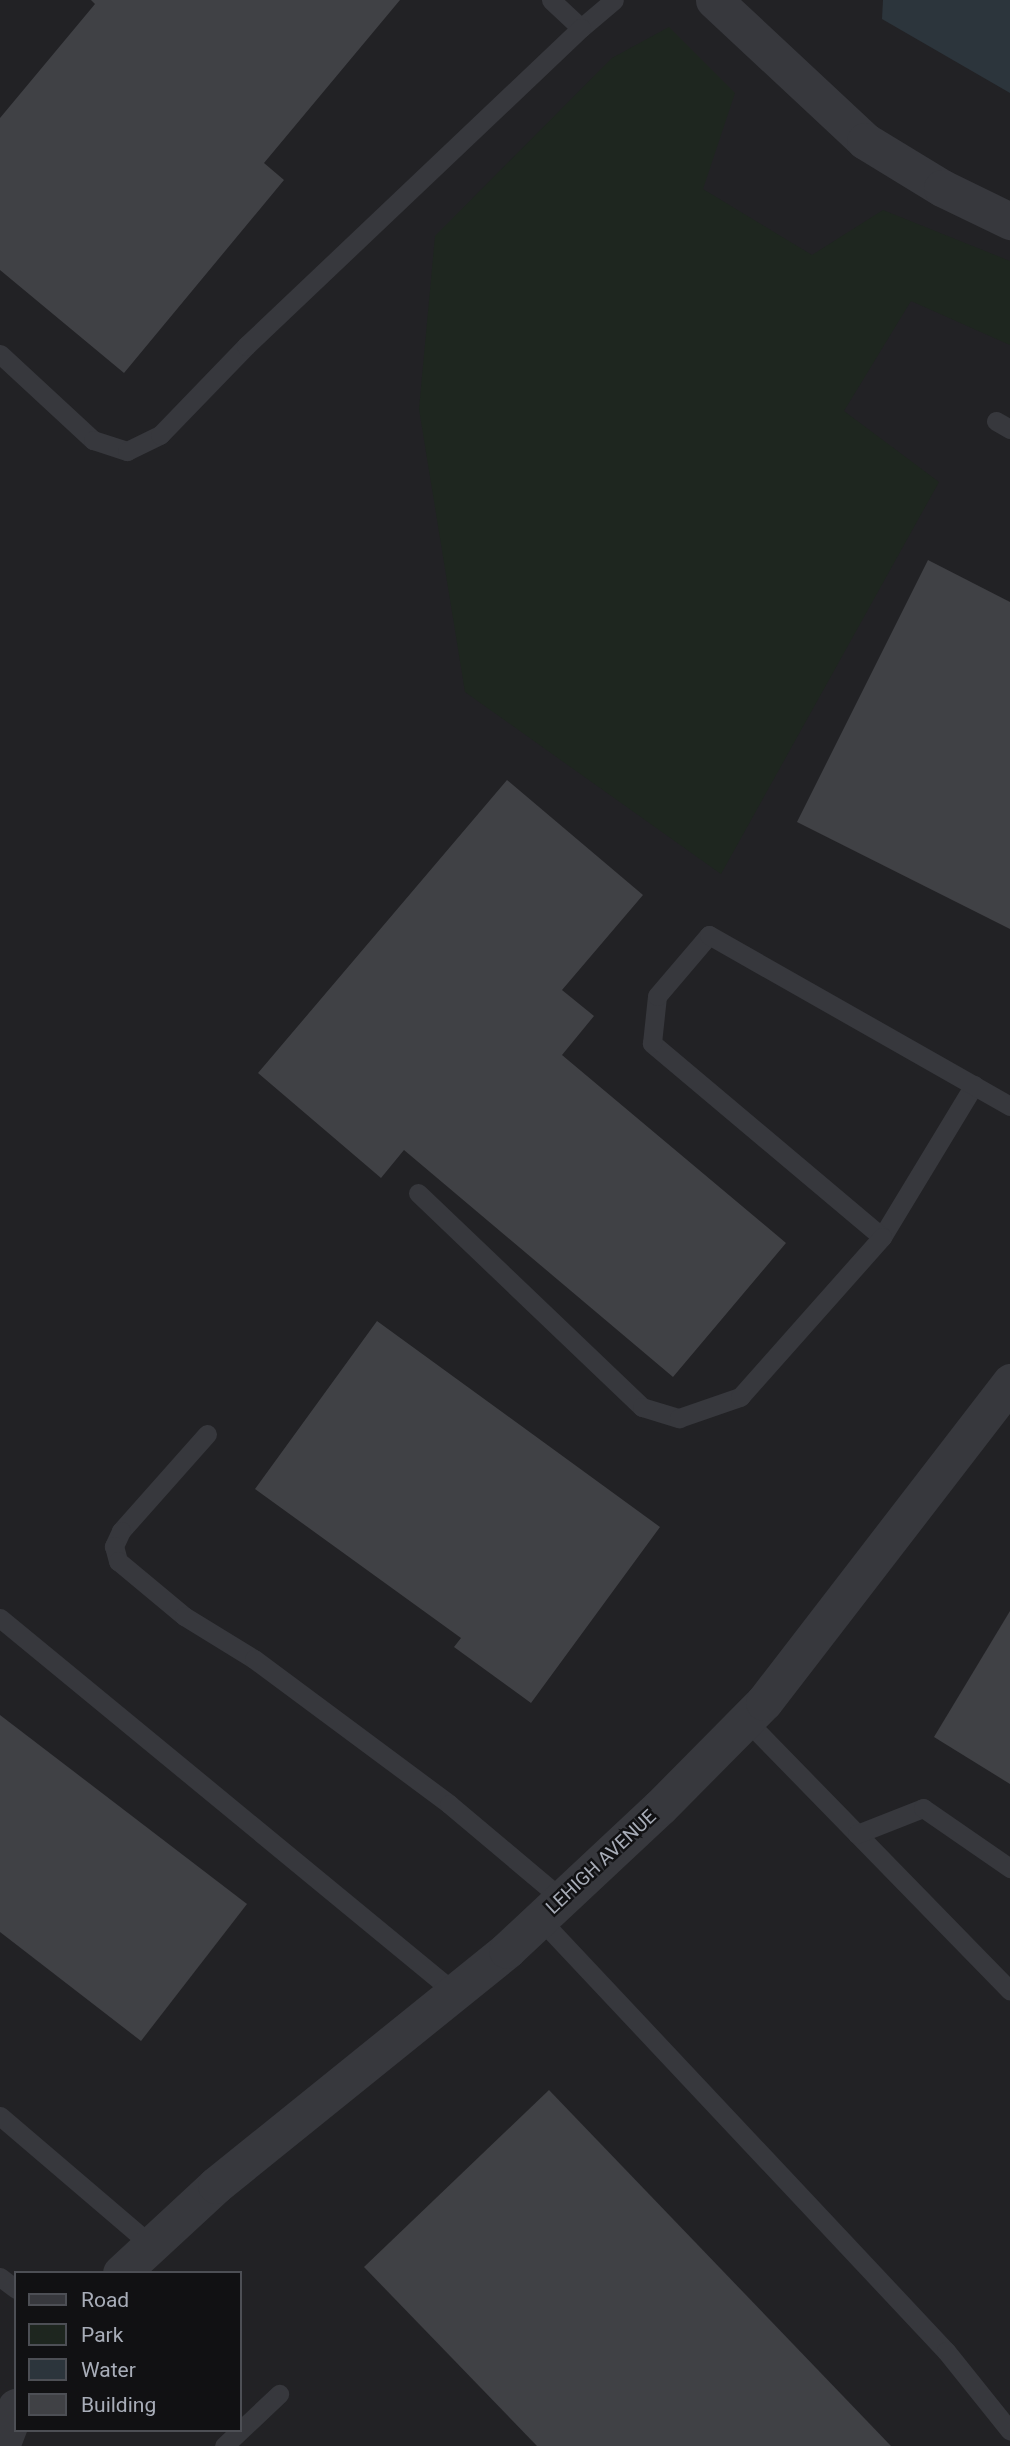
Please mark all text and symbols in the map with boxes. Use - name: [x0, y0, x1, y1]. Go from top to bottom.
- street label: LEHIGH AVENUE: [541, 1805, 661, 1919]
- legend: [14, 2271, 242, 2432]
- text: Road: [81, 2288, 129, 2312]
- text: Park: [81, 2323, 123, 2347]
- text: Water: [81, 2358, 136, 2382]
- text: Building: [81, 2393, 156, 2417]

